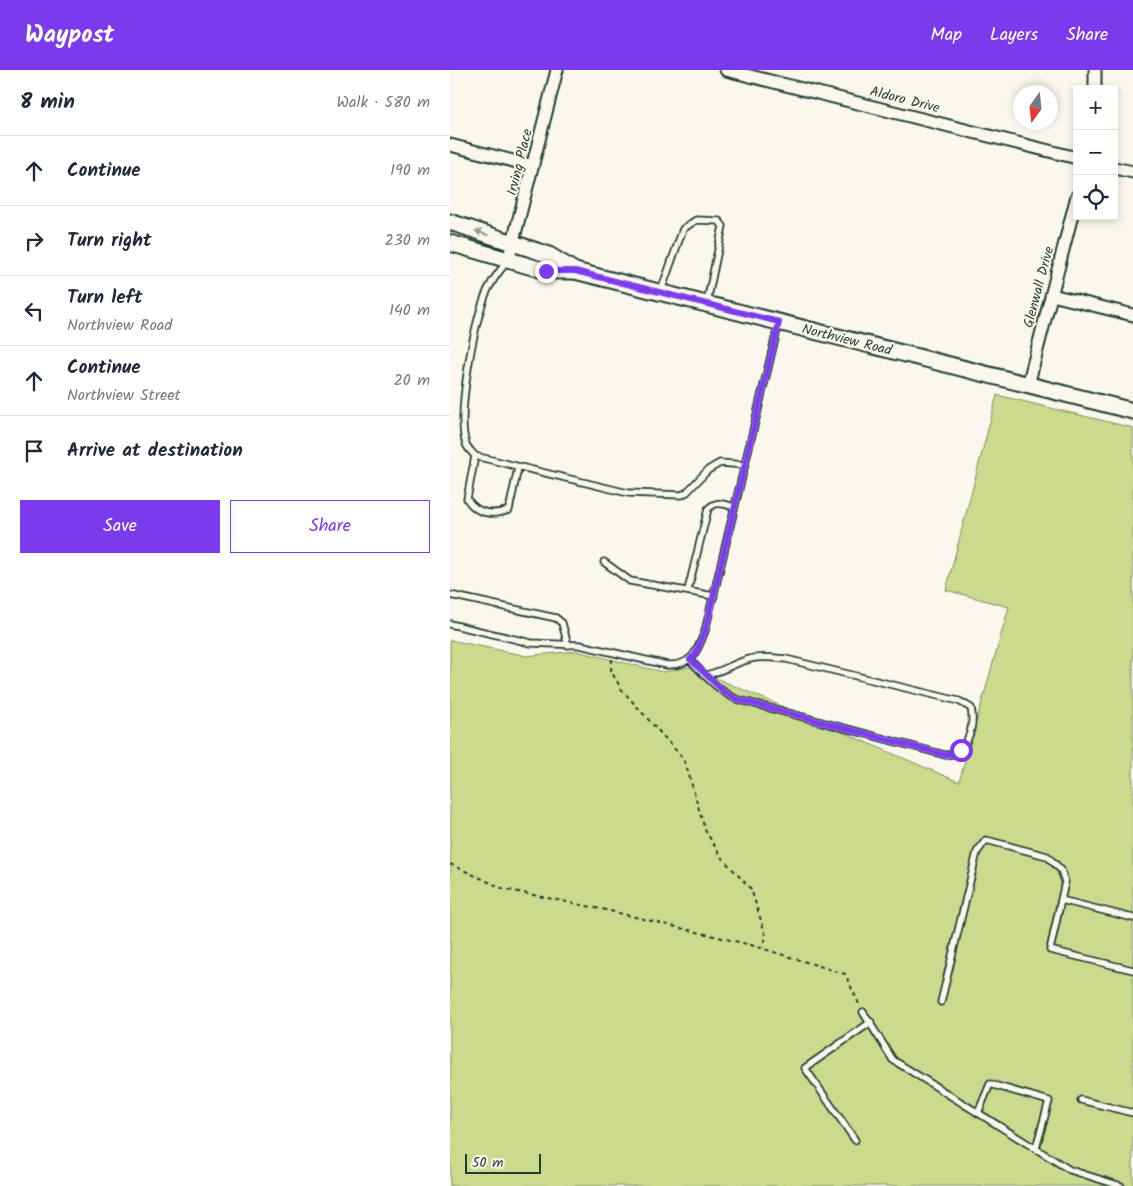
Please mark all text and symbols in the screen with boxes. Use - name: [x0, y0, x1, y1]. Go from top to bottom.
- text: Waypost: [25, 16, 114, 55]
- text: Map: [931, 21, 962, 50]
- text: Layers: [990, 21, 1038, 50]
- text: Share: [1066, 21, 1108, 50]
- street label: Aldoro Drive: [868, 81, 943, 119]
- north arrow: [1013, 85, 1058, 130]
- map controls: [1073, 85, 1118, 220]
- button: +: [1073, 85, 1118, 130]
- text: 8 min: [20, 86, 75, 119]
- text: Walk · 580 m: [337, 90, 430, 115]
- street label: Irving Place: [501, 126, 539, 198]
- button: −: [1073, 130, 1118, 175]
- text: Continue: [67, 156, 140, 186]
- icon: ahead: [20, 157, 48, 185]
- text: 190 m: [390, 158, 430, 183]
- button: locate: [1073, 175, 1118, 220]
- text: Turn right: [67, 226, 152, 256]
- icon: right: [20, 227, 48, 255]
- text: 230 m: [384, 228, 430, 253]
- one-way arrow: [474, 229, 489, 236]
- street label: Glenwall Drive: [1018, 243, 1061, 330]
- route end: [535, 260, 558, 283]
- text: Turn left: [67, 283, 142, 313]
- icon: left: [20, 297, 48, 325]
- text: 140 m: [389, 298, 430, 323]
- text: Northview Road: [67, 313, 172, 338]
- street label: Northview Road: [799, 318, 895, 362]
- text: Continue: [67, 353, 140, 383]
- icon: ahead: [20, 367, 48, 395]
- text: 20 m: [394, 368, 430, 393]
- text: Northview Street: [67, 383, 181, 408]
- text: Arrive at destination: [67, 436, 243, 466]
- icon: arrive: [20, 437, 48, 465]
- button: Save: [20, 500, 220, 553]
- button: Share: [230, 500, 430, 553]
- route start: [950, 739, 973, 762]
- scale bar: [465, 1151, 541, 1174]
- text: 50 m: [472, 1152, 503, 1174]

